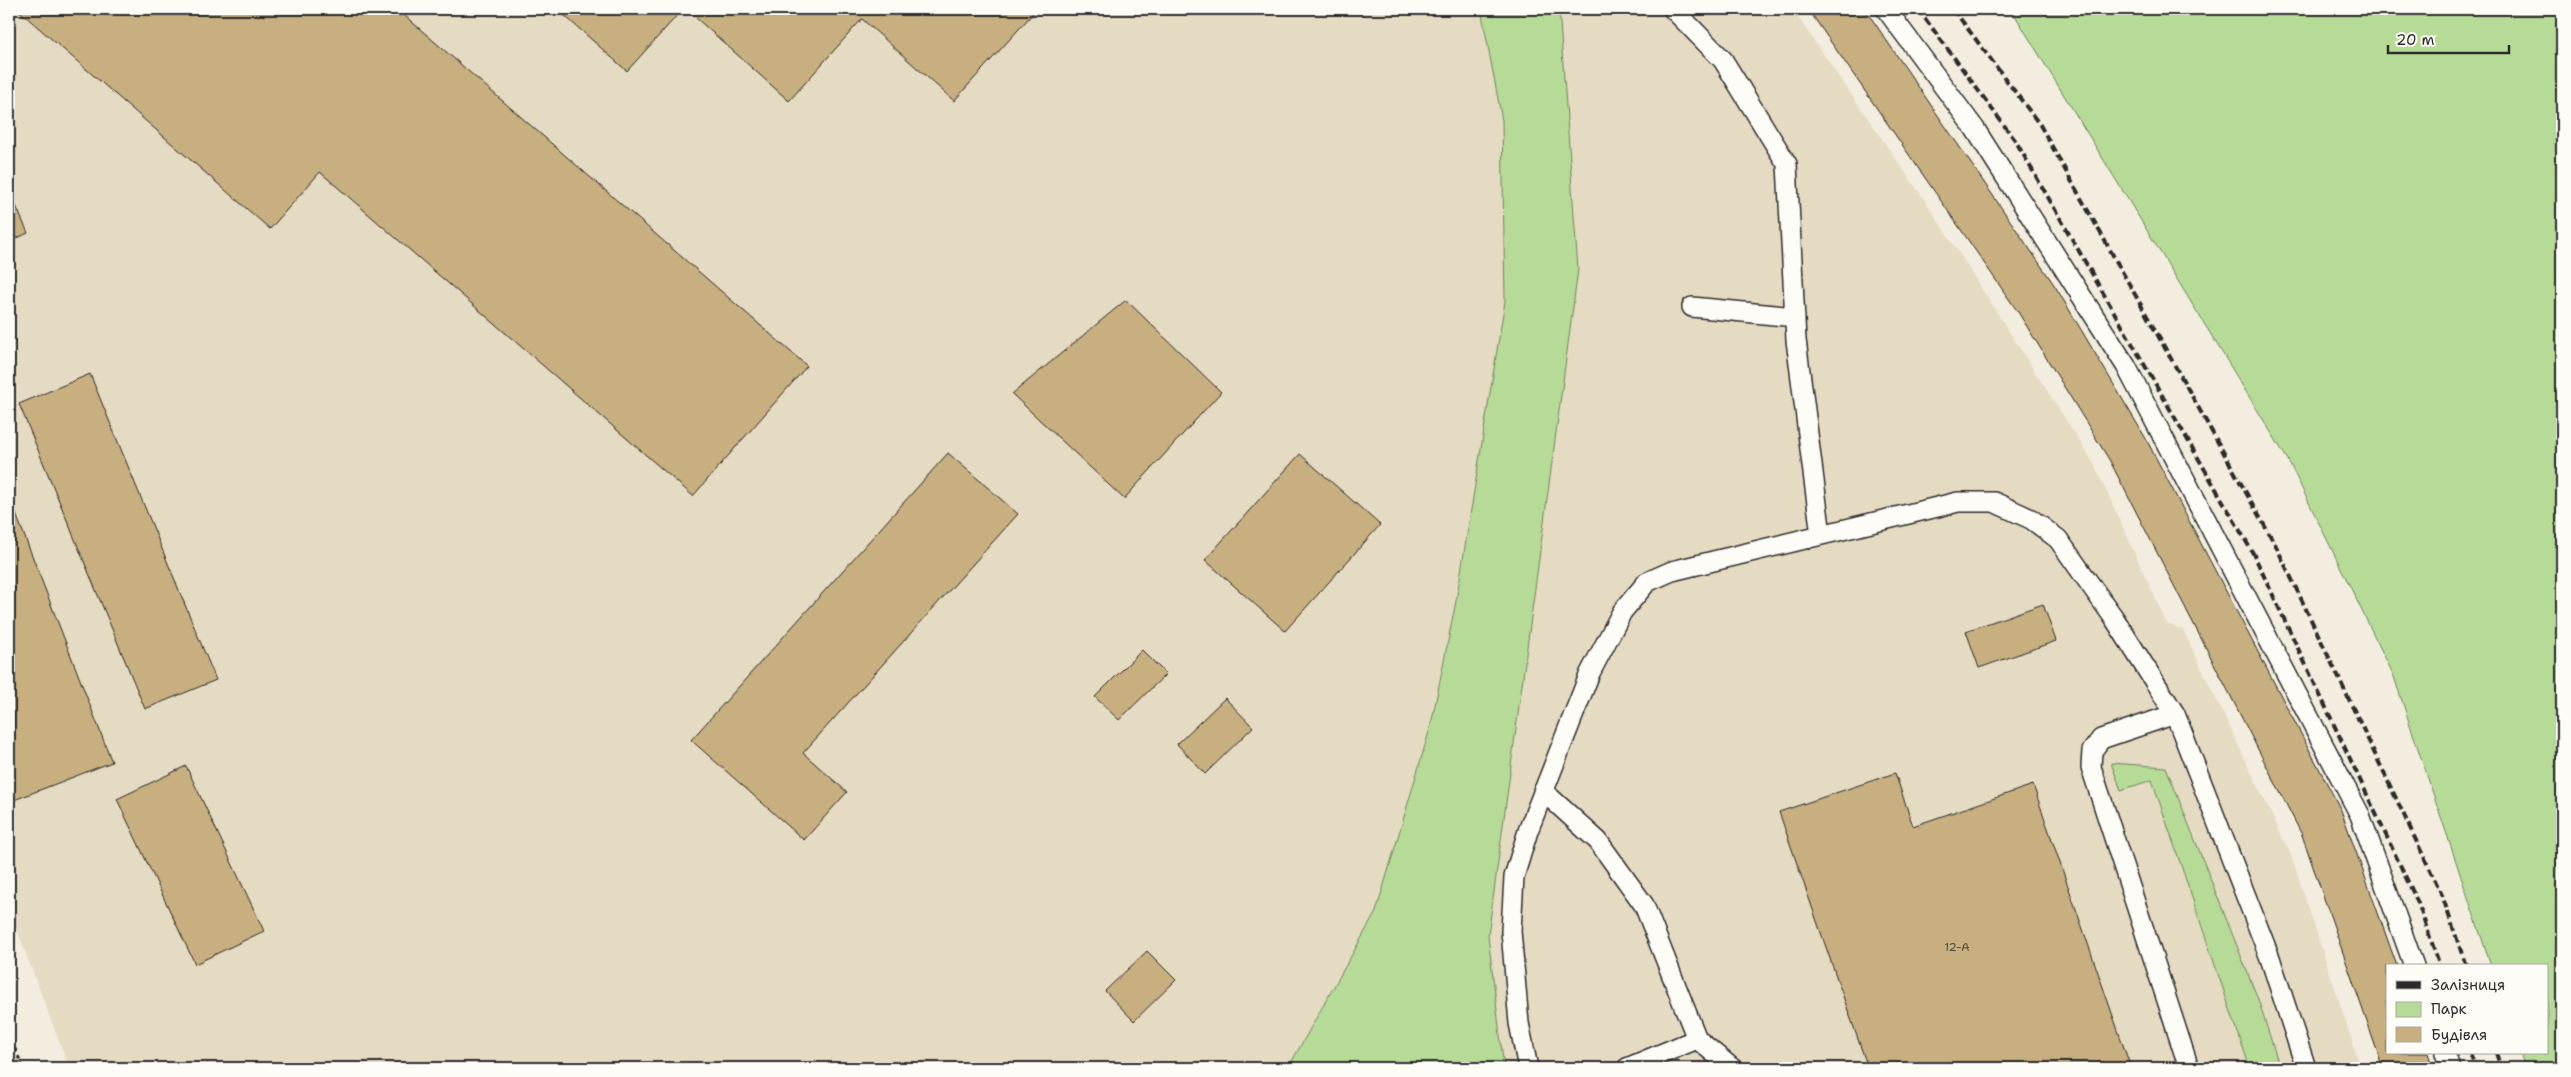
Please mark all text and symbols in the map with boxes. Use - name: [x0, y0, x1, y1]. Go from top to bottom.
- scale bar: [2388, 22, 2510, 54]
- text: 20 m: [2396, 30, 2435, 50]
- house number: 12-А: [1944, 939, 1970, 955]
- legend: [2386, 964, 2548, 1054]
- text: Залізниця: [2431, 975, 2505, 995]
- text: Парк: [2431, 999, 2467, 1019]
- text: Будівля: [2431, 1025, 2487, 1045]

